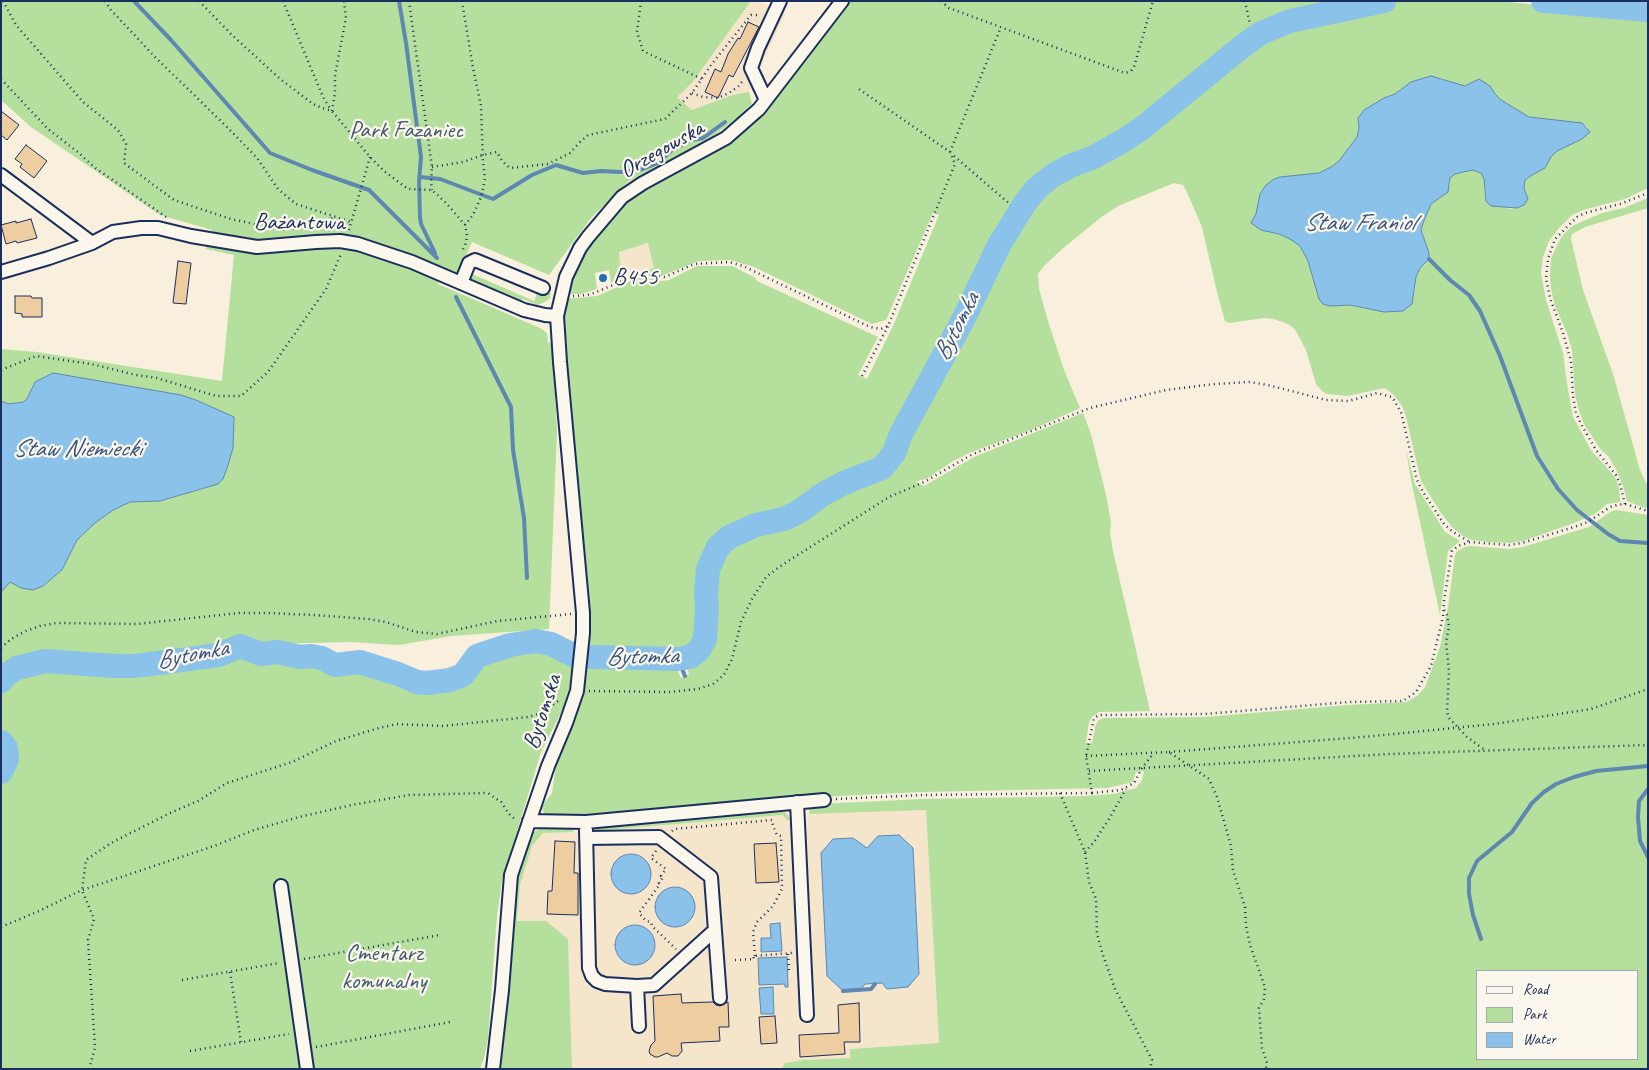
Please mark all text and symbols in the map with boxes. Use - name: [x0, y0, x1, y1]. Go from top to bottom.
- street label: Orzegowska: [615, 115, 709, 185]
- park label: Park Fazaniec: [349, 117, 463, 145]
- water label: Staw Franiol: [1304, 208, 1414, 238]
- street label: Bażantowa: [254, 209, 344, 237]
- place label: B455: [613, 264, 658, 292]
- marker: B455: [597, 272, 609, 284]
- water label: Bytomka: [927, 288, 987, 366]
- water label: Staw Niemiecki: [13, 434, 141, 464]
- water label: Bytomka: [154, 633, 230, 677]
- water label: Bytomka: [606, 641, 678, 673]
- street label: Bytomska: [517, 671, 569, 753]
- park label: Cmentarz komunalny: [342, 940, 426, 996]
- legend: [1476, 970, 1639, 1060]
- text: Road: [1523, 980, 1548, 999]
- text: Park: [1523, 1005, 1547, 1024]
- text: Water: [1523, 1030, 1556, 1049]

